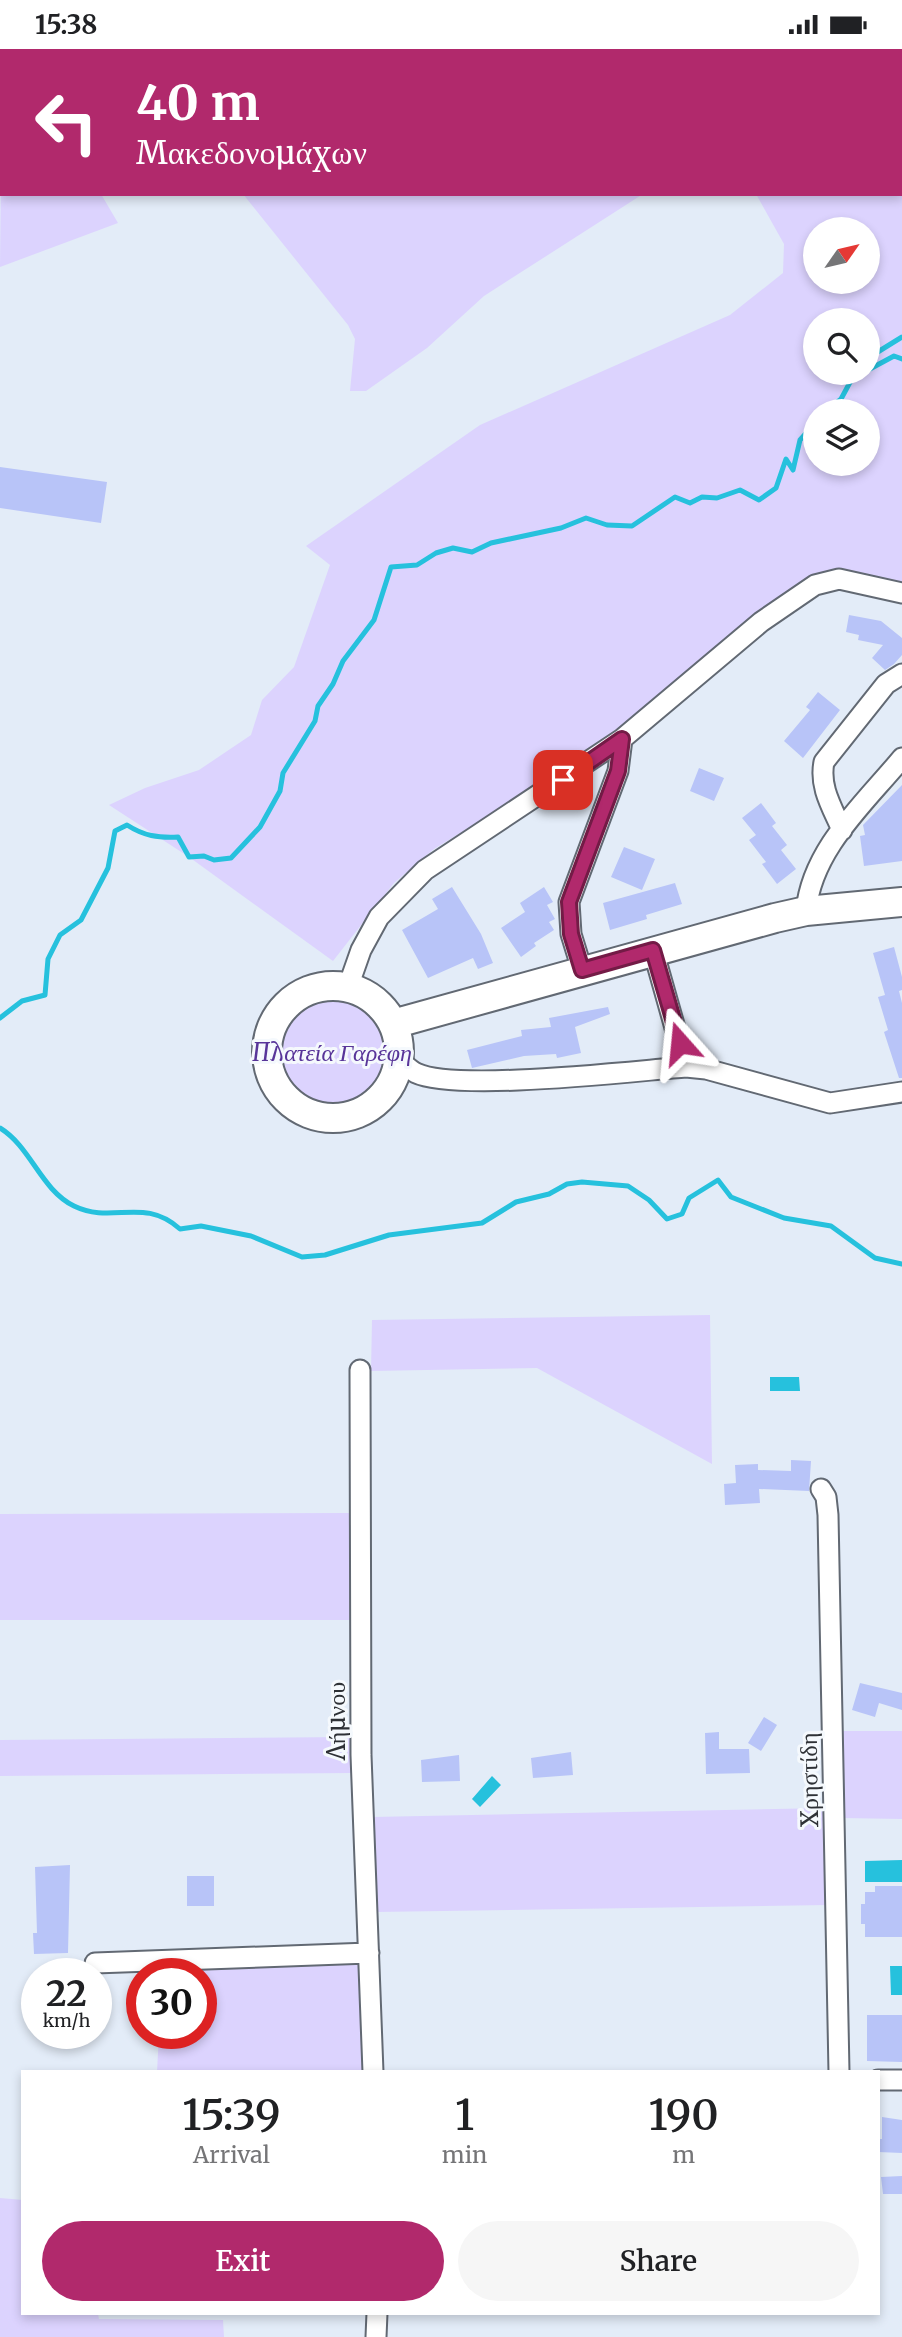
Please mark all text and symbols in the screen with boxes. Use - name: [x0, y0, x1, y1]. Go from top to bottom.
- text: 15:38: [35, 8, 97, 41]
- text: 40 m: [136, 72, 260, 133]
- icon: left: [21, 77, 112, 168]
- text: Μακεδονομάχων: [136, 133, 367, 173]
- north arrow: [803, 217, 880, 294]
- map controls: [803, 217, 880, 476]
- button: search: [803, 308, 880, 385]
- button: layers: [803, 399, 880, 476]
- pin: [533, 750, 593, 810]
- icon: arrive: [544, 761, 582, 799]
- position arrow: [643, 1006, 717, 1080]
- park label: Πλατεία Γαρέφη: [252, 1037, 412, 1068]
- street label: Λήμνου: [321, 1682, 352, 1761]
- street label: Χρηστίδη: [793, 1732, 825, 1828]
- speed limit sign: 30: [126, 1958, 217, 2049]
- text: 22: [46, 1972, 87, 2016]
- text: km/h: [43, 2009, 90, 2032]
- text: 15:39: [182, 2089, 281, 2141]
- text: 1: [455, 2089, 474, 2141]
- text: 190: [649, 2089, 719, 2141]
- text: Arrival: [193, 2140, 270, 2169]
- text: min: [442, 2140, 487, 2169]
- text: m: [672, 2140, 695, 2169]
- button: Exit: [42, 2221, 444, 2301]
- button: Share: [458, 2221, 859, 2301]

